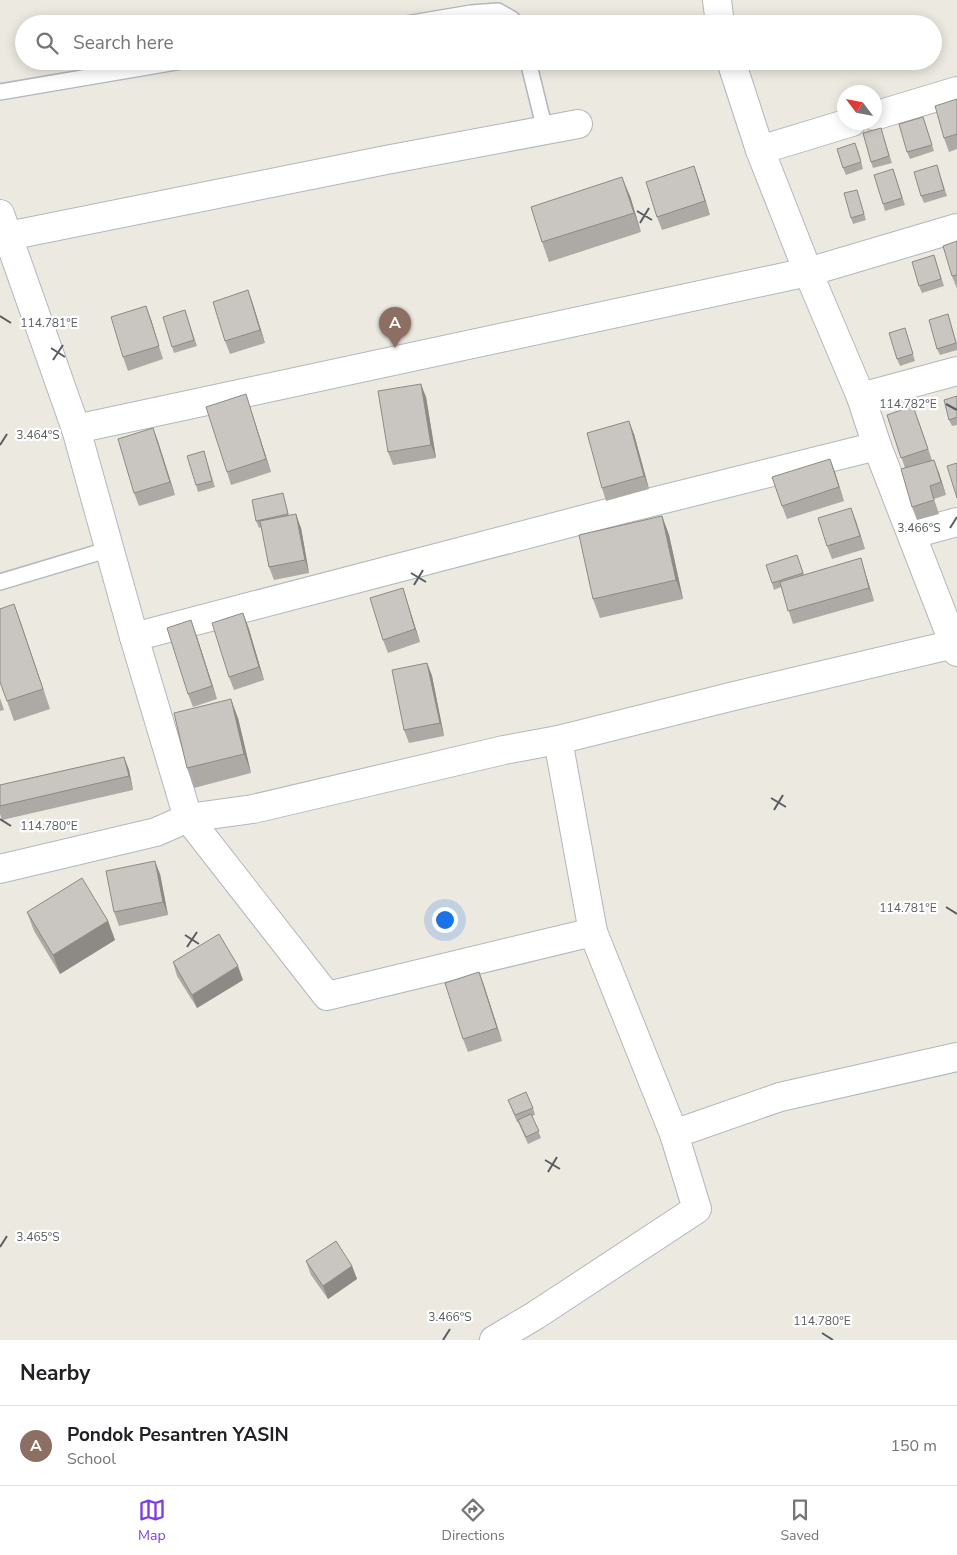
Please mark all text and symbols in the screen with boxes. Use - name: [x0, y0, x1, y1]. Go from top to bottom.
- search box: [15, 15, 942, 70]
- icon: search: [33, 29, 61, 57]
- text: Search here: [73, 30, 174, 56]
- north arrow: [837, 85, 882, 130]
- pin: A: [379, 307, 411, 348]
- text: 114.781°E: [20, 315, 78, 331]
- text: 114.782°E: [879, 396, 937, 412]
- text: 3.464°S: [16, 427, 60, 443]
- text: 3.466°S: [897, 520, 941, 536]
- text: 114.780°E: [20, 818, 78, 834]
- text: 114.781°E: [879, 900, 937, 916]
- your location: [432, 907, 458, 933]
- text: 3.465°S: [16, 1229, 60, 1245]
- text: 3.466°S: [428, 1309, 472, 1325]
- text: 114.780°E: [793, 1313, 851, 1329]
- text: Nearby: [20, 1359, 90, 1387]
- text: Pondok Pesantren YASIN: [67, 1422, 289, 1448]
- text: A: [30, 1435, 42, 1457]
- text: 150 m: [890, 1435, 937, 1457]
- text: School: [67, 1448, 116, 1470]
- tab: Map: [138, 1496, 166, 1545]
- tab: Directions: [442, 1496, 505, 1545]
- tab: Saved: [780, 1496, 819, 1545]

